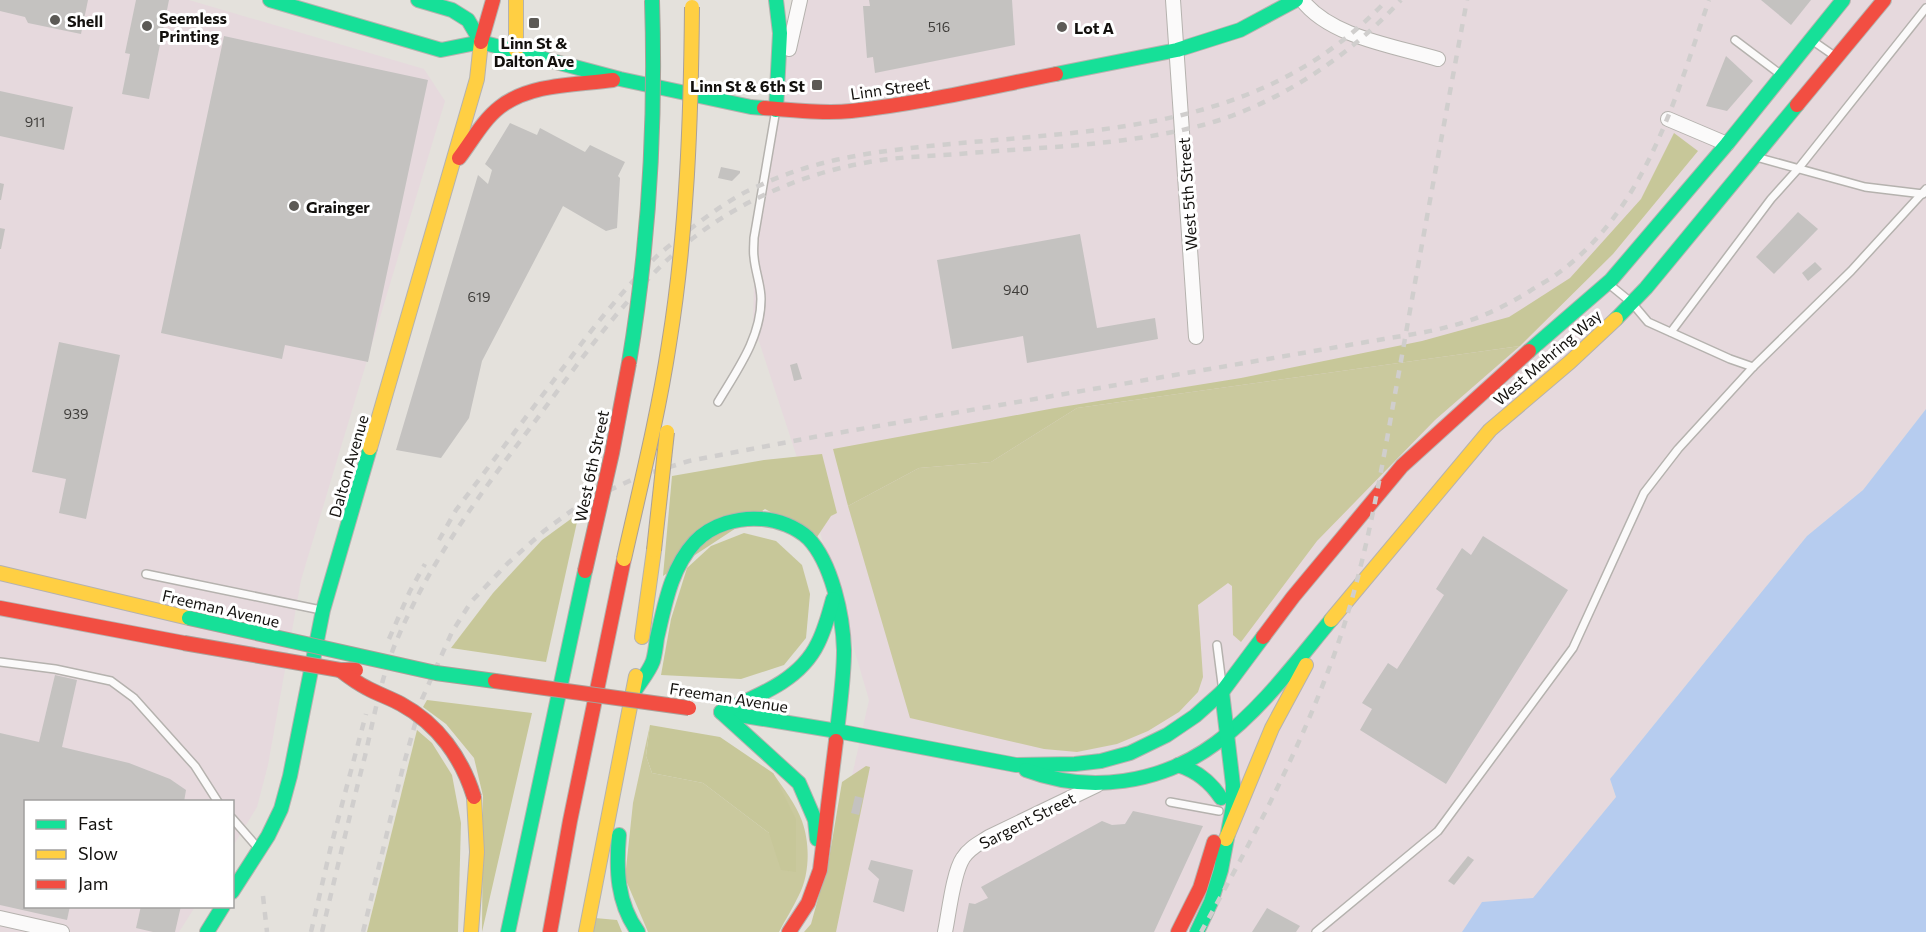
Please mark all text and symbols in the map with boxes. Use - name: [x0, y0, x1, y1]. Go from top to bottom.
- place label: Seemless Printing: [159, 8, 227, 45]
- place label: Shell: [67, 11, 103, 30]
- marker: Shell: [48, 13, 62, 27]
- marker: Linn St & Dalton Ave: [527, 16, 541, 30]
- house number: 516: [928, 18, 950, 35]
- place label: Lot A: [1074, 18, 1115, 37]
- marker: Seemless Printing: [140, 19, 154, 33]
- marker: Lot A: [1055, 20, 1069, 34]
- place label: Linn St & Dalton Ave: [494, 33, 574, 70]
- street label: Linn Street: [849, 73, 931, 103]
- place label: Linn St & 6th St: [690, 76, 805, 95]
- marker: Linn St & 6th St: [810, 78, 824, 92]
- house number: 911: [25, 113, 45, 130]
- street label: West 5th Street: [1174, 136, 1200, 251]
- place label: Grainger: [306, 197, 370, 216]
- marker: Grainger: [287, 199, 301, 213]
- house number: 940: [1003, 281, 1029, 298]
- house number: 619: [468, 288, 490, 305]
- street label: West Mehring Way: [1489, 305, 1605, 409]
- house number: 939: [64, 405, 88, 422]
- street label: West 6th Street: [570, 408, 612, 524]
- street label: Dalton Avenue: [324, 413, 372, 519]
- street label: Freeman Avenue: [160, 585, 282, 631]
- street label: Freeman Avenue: [668, 678, 790, 716]
- street label: Sargent Street: [976, 787, 1079, 852]
- legend: [24, 800, 234, 908]
- text: Fast: [78, 812, 113, 834]
- text: Slow: [78, 842, 118, 864]
- text: Jam: [78, 872, 108, 894]

